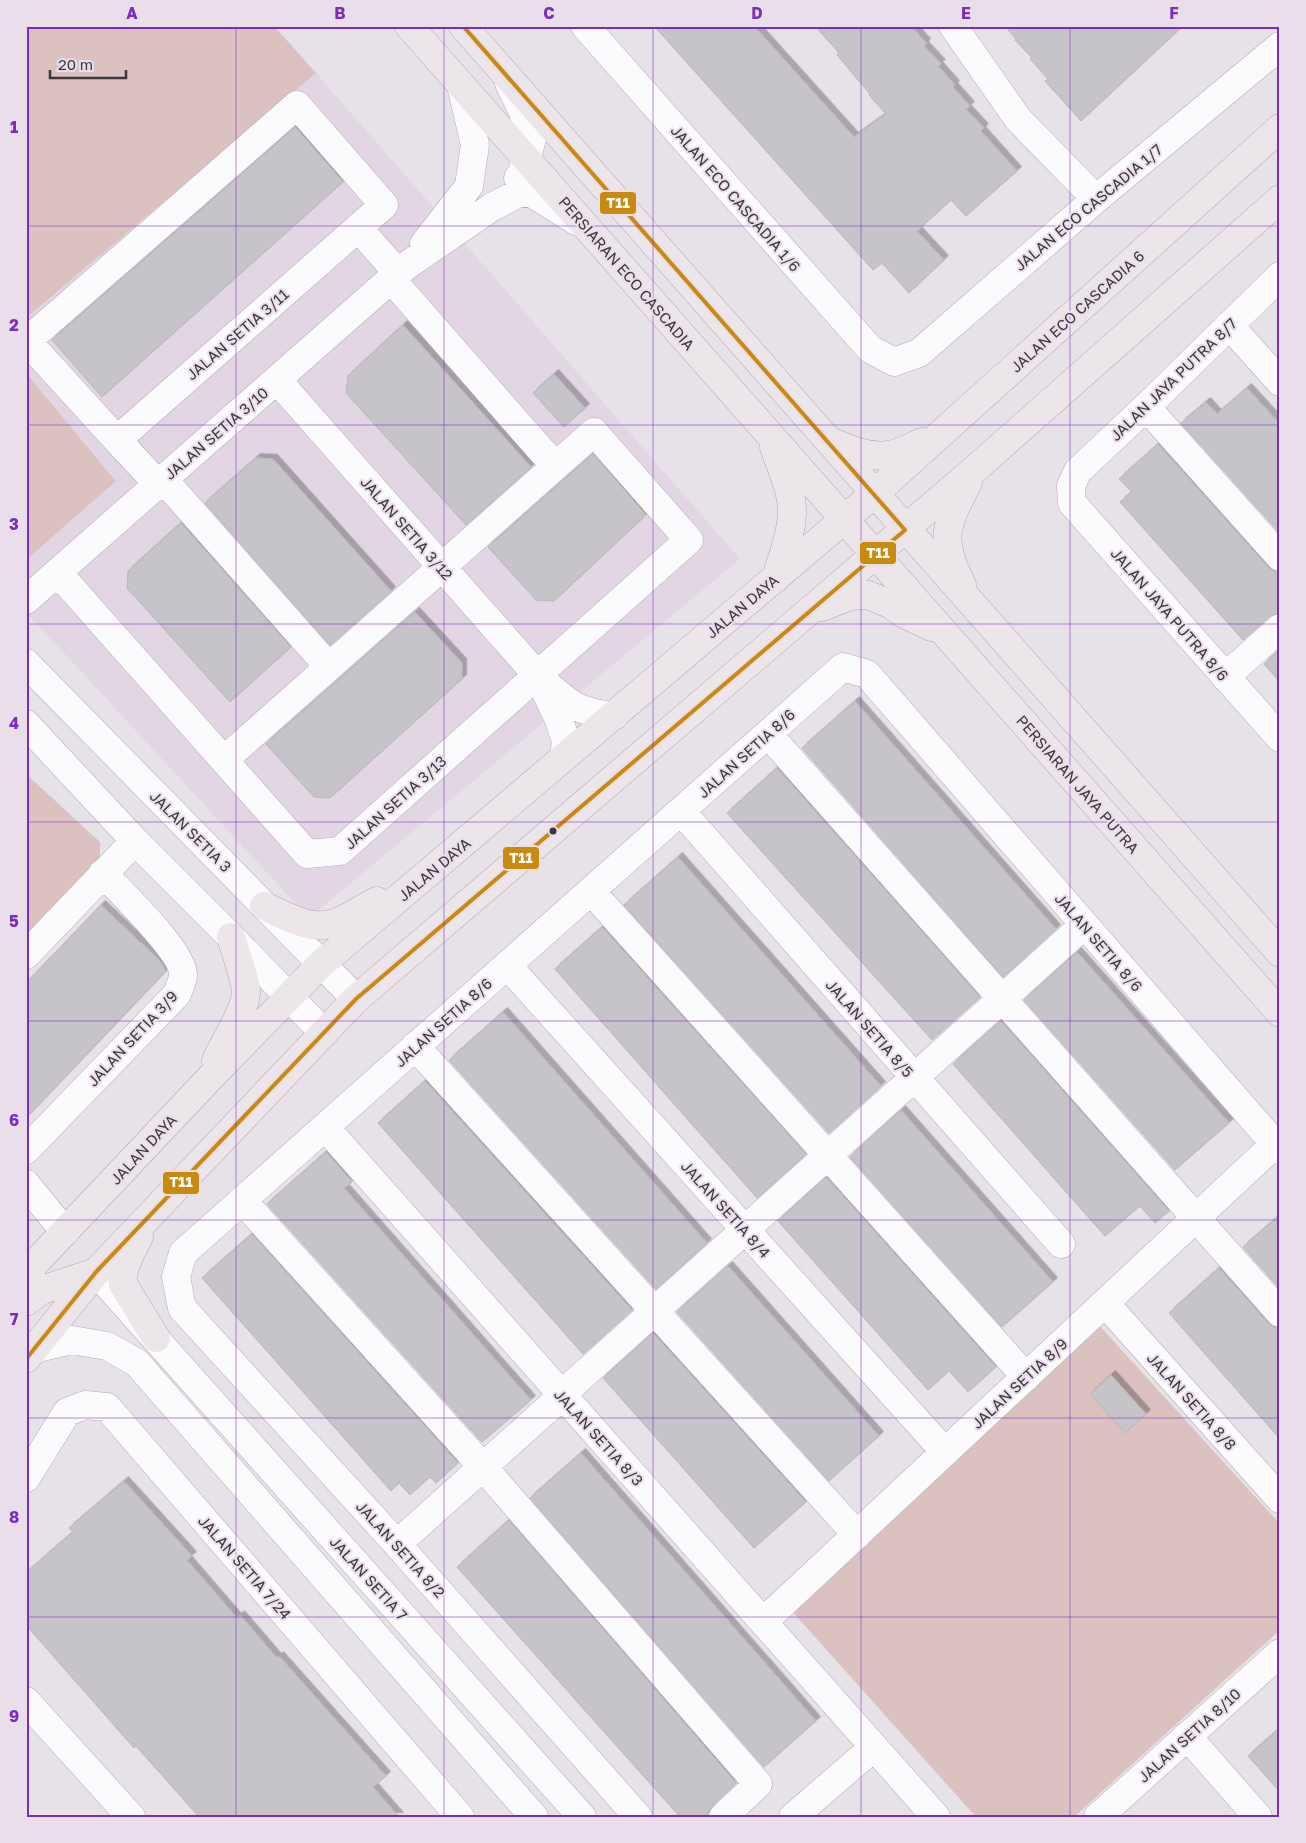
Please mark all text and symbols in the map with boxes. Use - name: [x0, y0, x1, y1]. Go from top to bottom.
- text: A: [126, 3, 138, 23]
- text: B: [334, 3, 346, 23]
- text: C: [543, 3, 555, 23]
- text: D: [751, 3, 763, 23]
- text: E: [961, 3, 971, 23]
- text: F: [1169, 3, 1179, 23]
- scale bar: [50, 48, 126, 80]
- text: 20 m: [58, 55, 93, 73]
- text: 1: [10, 117, 18, 137]
- street label: JALAN ECO CASCADIA 1/6: [667, 121, 805, 275]
- street label: JALAN ECO CASCADIA 1/7: [1011, 140, 1165, 274]
- line badge: T11: [599, 191, 637, 215]
- street label: PERSIARAN ECO CASCADIA: [555, 193, 699, 353]
- text: T11: [606, 194, 630, 211]
- street label: JALAN ECO CASCADIA 6: [1006, 246, 1148, 376]
- street label: JALAN SETIA 3/11: [182, 285, 292, 383]
- street label: JALAN JAYA PUTRA 8/7: [1106, 314, 1240, 444]
- text: 2: [9, 315, 19, 335]
- street label: JALAN SETIA 3/10: [161, 383, 271, 483]
- street label: JALAN SETIA 3/12: [357, 473, 457, 583]
- text: 3: [9, 514, 19, 534]
- line badge: T11: [859, 541, 897, 565]
- text: T11: [866, 544, 890, 561]
- street label: JALAN JAYA PUTRA 8/6: [1107, 544, 1233, 684]
- street label: JALAN DAYA: [702, 570, 782, 642]
- street label: JALAN SETIA 8/6: [694, 705, 798, 801]
- street label: PERSIARAN JAYA PUTRA: [1013, 711, 1143, 857]
- text: 4: [9, 713, 19, 733]
- street label: JALAN SETIA 3/13: [340, 752, 450, 852]
- street label: JALAN SETIA 3: [147, 787, 235, 875]
- unlabelled marker: [548, 826, 558, 836]
- street label: JALAN DAYA: [394, 833, 474, 905]
- line badge: T11: [502, 846, 540, 870]
- text: T11: [509, 849, 533, 866]
- street label: JALAN SETIA 8/6: [1051, 889, 1147, 995]
- text: 5: [9, 911, 19, 931]
- street label: JALAN SETIA 8/6: [391, 974, 495, 1070]
- street label: JALAN SETIA 8/5: [823, 975, 917, 1081]
- street label: JALAN SETIA 3/9: [83, 987, 181, 1089]
- text: 6: [9, 1110, 19, 1130]
- street label: JALAN DAYA: [106, 1110, 180, 1188]
- street label: JALAN SETIA 8/4: [678, 1157, 774, 1261]
- line badge: T11: [162, 1171, 200, 1195]
- text: T11: [169, 1173, 193, 1190]
- text: 7: [10, 1309, 19, 1329]
- street label: JALAN SETIA 8/9: [967, 1334, 1071, 1432]
- street label: JALAN SETIA 8/8: [1144, 1349, 1240, 1453]
- street label: JALAN SETIA 8/3: [551, 1385, 647, 1489]
- street label: JALAN SETIA 8/2: [353, 1497, 449, 1601]
- text: 8: [9, 1507, 19, 1527]
- street label: JALAN SETIA 7/24: [195, 1511, 295, 1623]
- street label: JALAN SETIA 7: [327, 1532, 411, 1624]
- street label: JALAN SETIA 8/10: [1134, 1684, 1244, 1786]
- text: 9: [9, 1706, 19, 1726]

